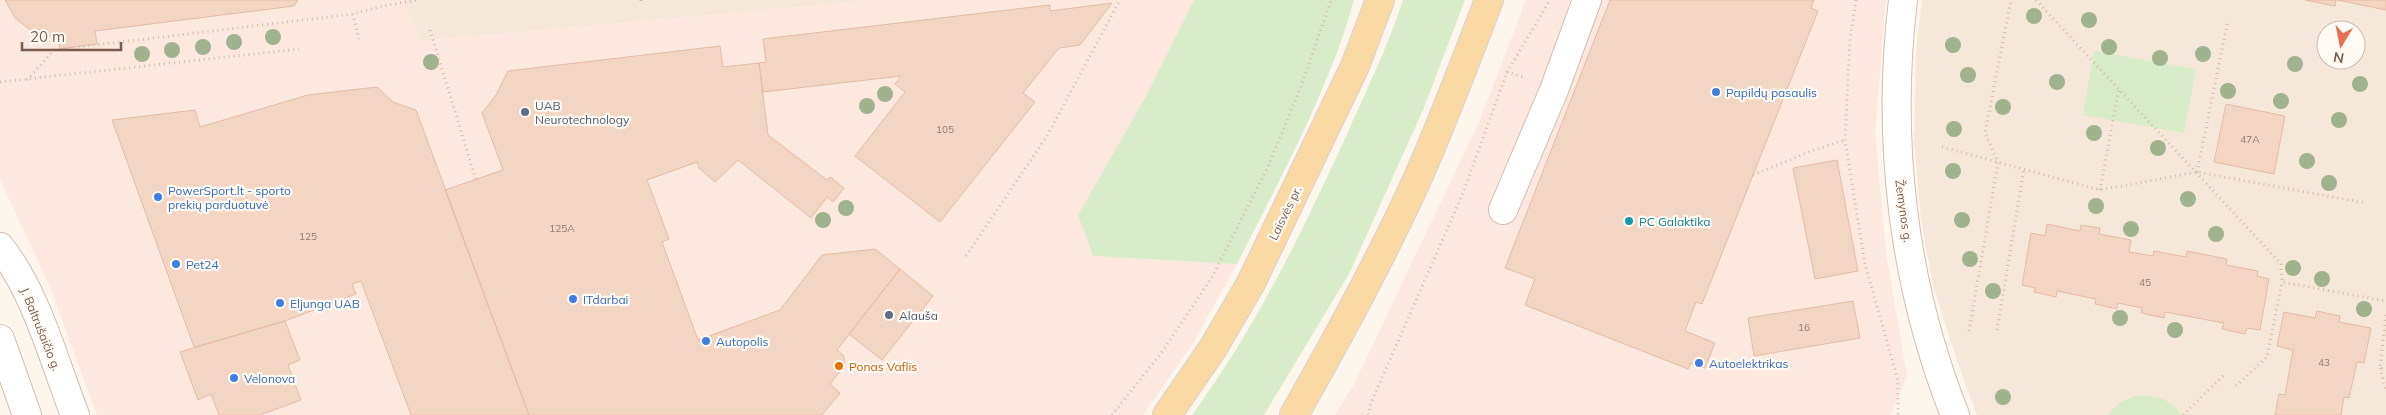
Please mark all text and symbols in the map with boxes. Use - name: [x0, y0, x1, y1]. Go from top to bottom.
- scale bar: [22, 20, 121, 52]
- north arrow: [2316, 20, 2366, 70]
- text: 20 m: [30, 27, 65, 46]
- text: N: [2332, 48, 2346, 68]
- place label: Papildų pasaulis: [1726, 85, 1817, 100]
- marker: Papildų pasaulis: [1710, 86, 1722, 98]
- place label: UAB Neurotechnology: [535, 98, 630, 127]
- marker: UAB Neurotechnology: [519, 106, 531, 118]
- house number: 105: [936, 123, 954, 136]
- house number: 47A: [2240, 133, 2260, 146]
- street label: Žemynos g.: [1892, 179, 1916, 243]
- place label: PowerSport.lt - sporto prekių parduotuvė: [168, 183, 291, 212]
- street label: Laisvės pr.: [1265, 183, 1305, 243]
- marker: PowerSport.lt - sporto prekių parduotuvė: [152, 191, 164, 203]
- place label: PC Galaktika: [1639, 214, 1711, 229]
- marker: PC Galaktika: [1623, 215, 1635, 227]
- house number: 125A: [549, 222, 575, 235]
- house number: 125: [299, 230, 317, 243]
- place label: Pet24: [186, 257, 219, 272]
- marker: Pet24: [170, 258, 182, 270]
- house number: 45: [2139, 276, 2151, 289]
- street label: J. Baltrušaičio g.: [18, 285, 64, 373]
- place label: ITdarbai: [583, 292, 629, 307]
- marker: ITdarbai: [567, 293, 579, 305]
- place label: Eljunga UAB: [290, 296, 360, 311]
- marker: Eljunga UAB: [274, 297, 286, 309]
- place label: Alauša: [899, 308, 938, 323]
- marker: Alauša: [883, 309, 895, 321]
- house number: 16: [1798, 321, 1810, 334]
- place label: Autopolis: [716, 334, 769, 349]
- marker: Autopolis: [700, 335, 712, 347]
- place label: Autoelektrikas: [1709, 356, 1788, 371]
- house number: 43: [2318, 356, 2330, 369]
- marker: Autoelektrikas: [1693, 357, 1705, 369]
- place label: Ponas Vaflis: [849, 359, 917, 374]
- marker: Ponas Vaflis: [833, 360, 845, 372]
- place label: Velonova: [244, 371, 295, 386]
- marker: Velonova: [228, 372, 240, 384]

